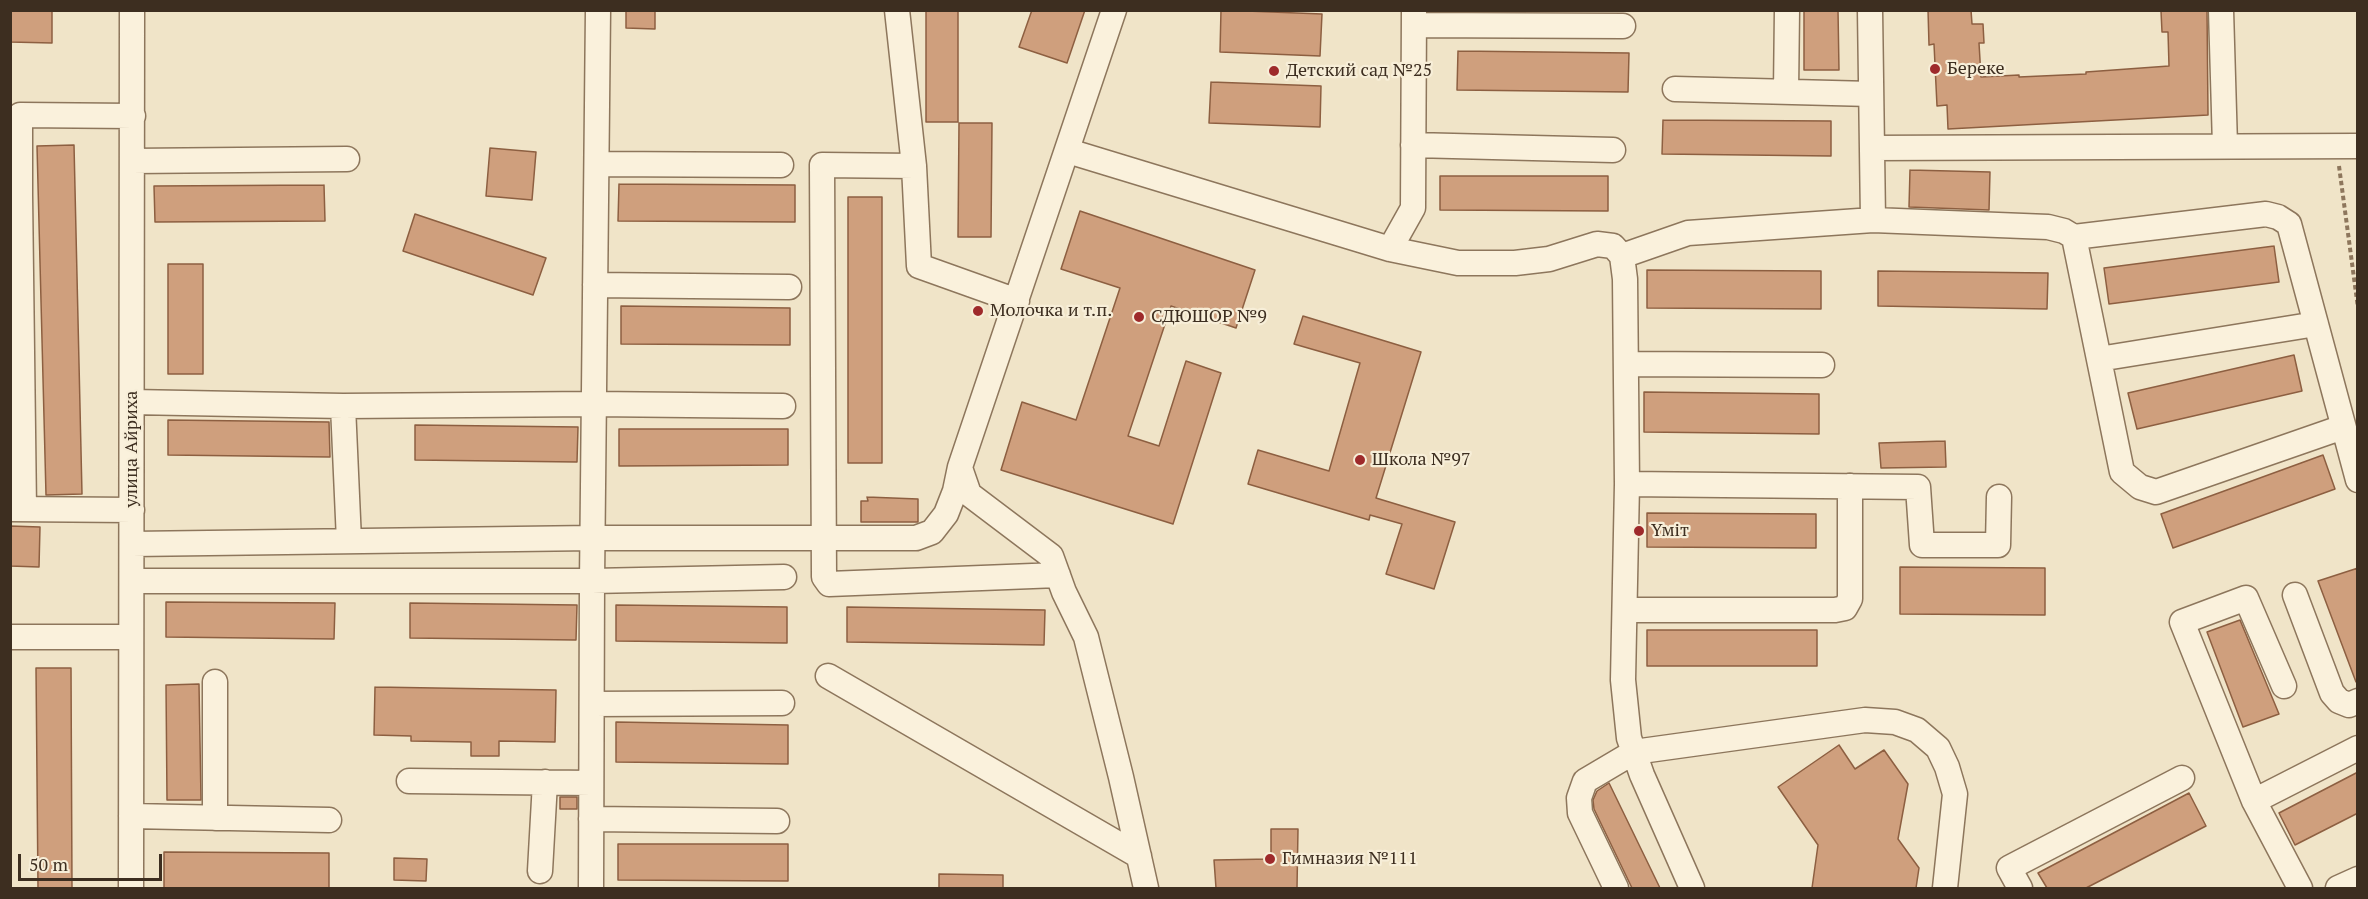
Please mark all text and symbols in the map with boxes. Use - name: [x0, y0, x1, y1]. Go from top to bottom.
- place label: Береке: [1947, 58, 2005, 80]
- place label: Детский сад №25: [1286, 60, 1432, 82]
- marker: Береке: [1928, 62, 1942, 76]
- marker: Детский сад №25: [1267, 64, 1281, 78]
- place label: Молочка и т.п.: [990, 300, 1112, 322]
- marker: Молочка и т.п.: [971, 304, 985, 318]
- place label: СДЮШОР №9: [1151, 306, 1267, 328]
- marker: СДЮШОР №9: [1132, 310, 1146, 324]
- street label: улица Айриха: [121, 391, 143, 507]
- place label: Школа №97: [1372, 449, 1470, 471]
- marker: Школа №97: [1353, 453, 1367, 467]
- place label: Үміт: [1651, 520, 1689, 542]
- marker: Үміт: [1632, 524, 1646, 538]
- scale bar: [21, 842, 165, 880]
- place label: Гимназия №111: [1282, 848, 1418, 870]
- text: 50 m: [29, 852, 68, 876]
- marker: Гимназия №111: [1263, 852, 1277, 866]

